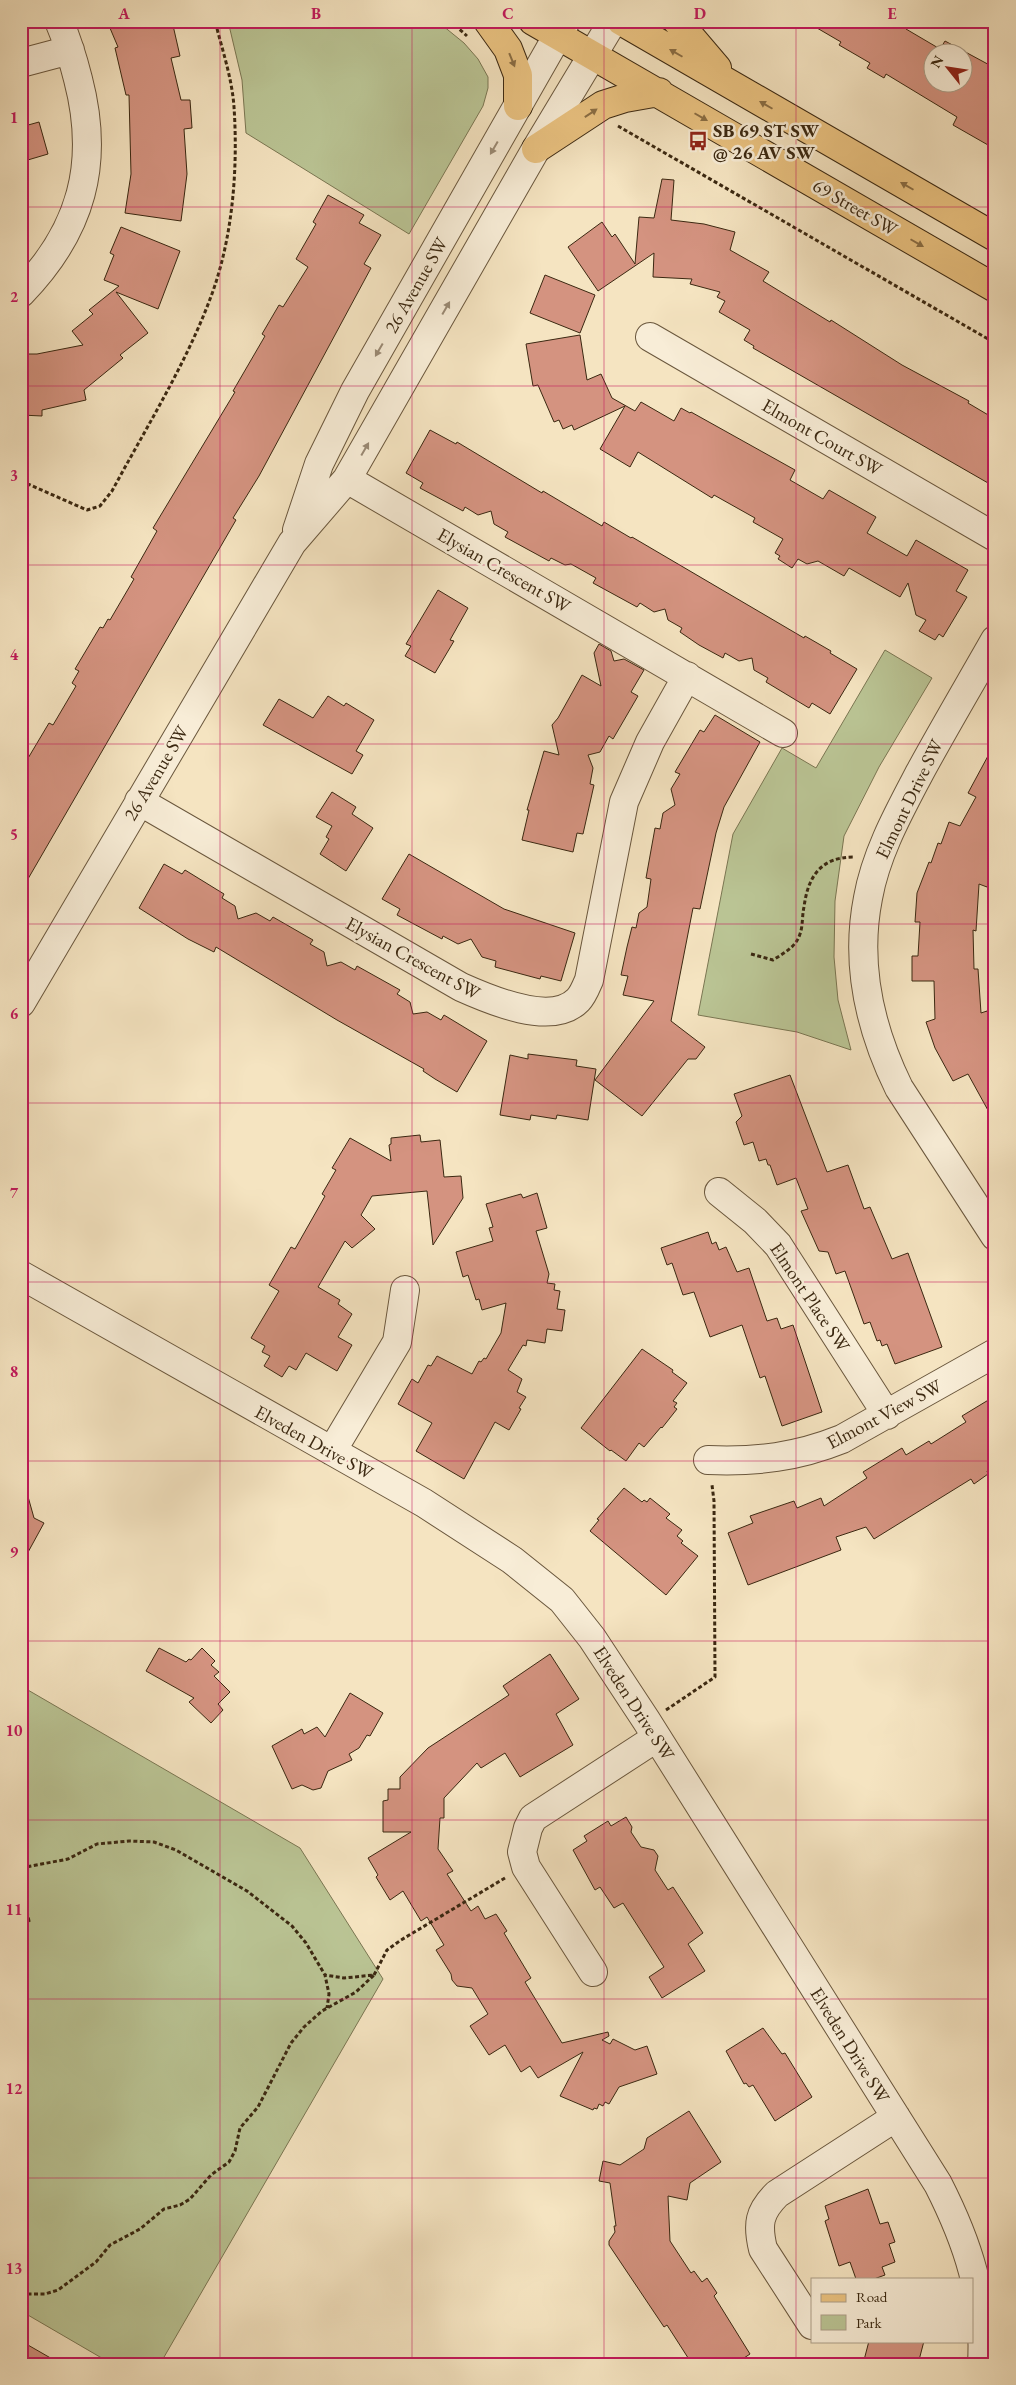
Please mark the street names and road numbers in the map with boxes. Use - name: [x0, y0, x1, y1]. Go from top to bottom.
- street label: 69 Street SW: [808, 173, 902, 242]
- street label: 26 Avenue SW: [379, 232, 454, 337]
- street label: Elmont Court SW: [757, 393, 887, 482]
- street label: Elysian Crescent SW: [433, 522, 576, 619]
- street label: 26 Avenue SW: [118, 720, 194, 825]
- street label: Elmont Drive SW: [869, 735, 949, 863]
- street label: Elysian Crescent SW: [341, 911, 485, 1006]
- street label: Elmont Place SW: [764, 1237, 856, 1357]
- street label: Elmont View SW: [822, 1373, 946, 1455]
- street label: Elveden Drive SW: [250, 1399, 378, 1485]
- street label: Elveden Drive SW: [588, 1641, 681, 1766]
- street label: Elveden Drive SW: [804, 1982, 896, 2108]

